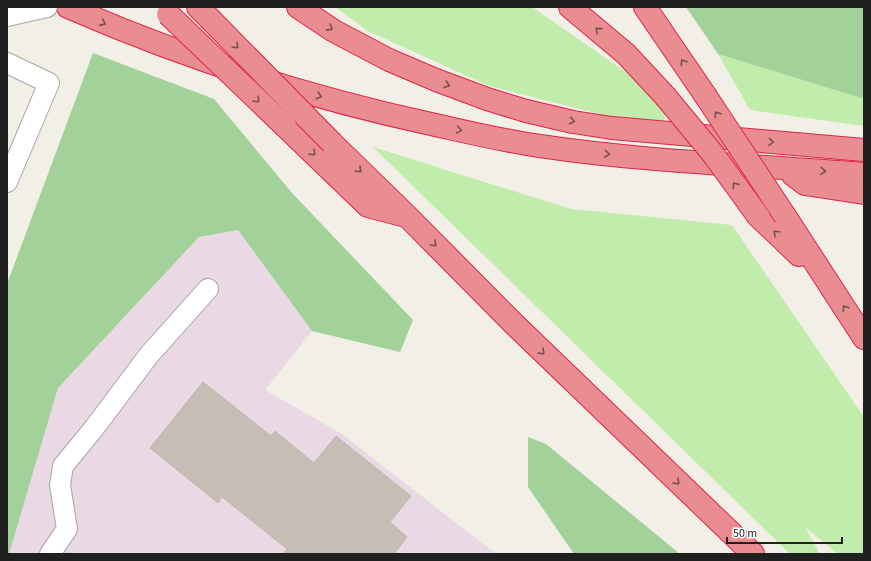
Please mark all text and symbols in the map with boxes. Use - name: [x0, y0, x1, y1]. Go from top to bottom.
- one-way arrow: [100, 18, 107, 26]
- one-way arrow: [326, 24, 333, 31]
- one-way arrow: [595, 28, 603, 35]
- one-way arrow: [231, 41, 239, 49]
- one-way arrow: [681, 60, 688, 67]
- one-way arrow: [444, 80, 451, 88]
- one-way arrow: [315, 91, 322, 100]
- one-way arrow: [252, 95, 260, 102]
- one-way arrow: [714, 111, 722, 118]
- one-way arrow: [569, 117, 575, 125]
- one-way arrow: [456, 126, 462, 134]
- one-way arrow: [768, 137, 774, 146]
- one-way arrow: [308, 148, 316, 156]
- one-way arrow: [604, 149, 610, 158]
- one-way arrow: [354, 165, 362, 173]
- one-way arrow: [820, 166, 826, 175]
- one-way arrow: [733, 182, 740, 189]
- one-way arrow: [773, 230, 781, 238]
- one-way arrow: [429, 239, 437, 247]
- one-way arrow: [842, 305, 849, 312]
- one-way arrow: [537, 347, 545, 354]
- one-way arrow: [672, 477, 680, 484]
- scale bar: [727, 519, 842, 545]
- text: 50 m: [733, 525, 757, 542]

